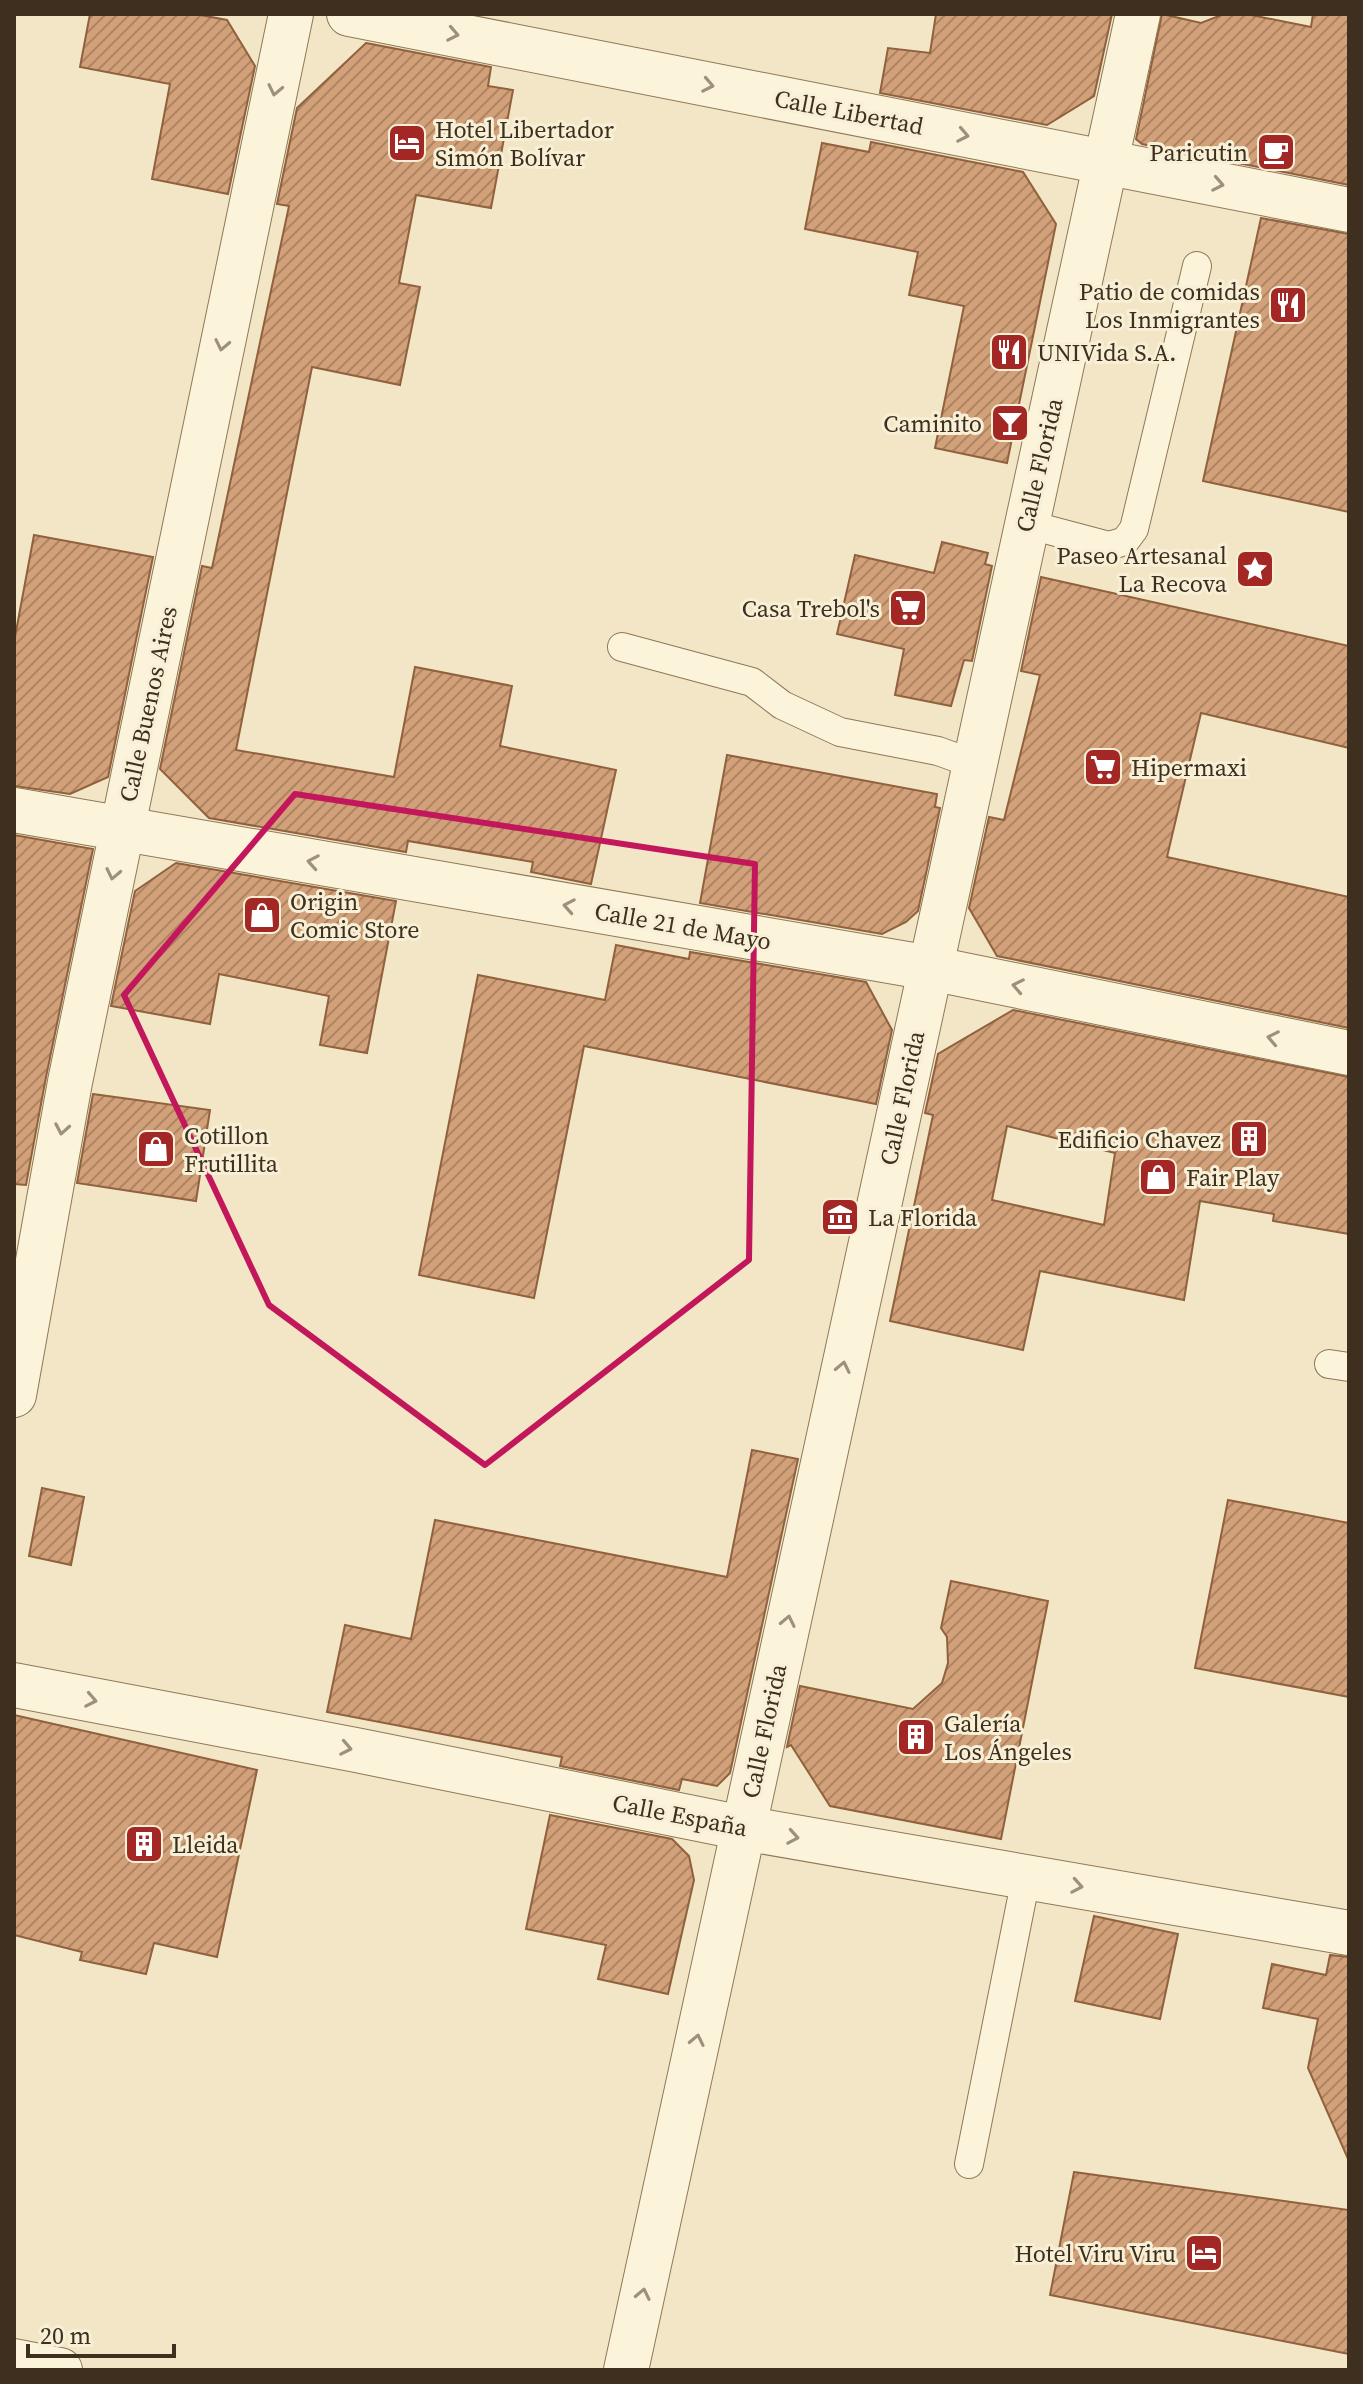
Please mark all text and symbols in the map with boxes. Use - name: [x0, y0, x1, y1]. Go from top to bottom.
- one-way arrow: [446, 25, 460, 42]
- one-way arrow: [701, 75, 715, 92]
- street label: Calle Libertad: [772, 81, 927, 143]
- one-way arrow: [267, 83, 284, 97]
- place label: Hotel Libertador Simón Bolívar: [435, 113, 614, 174]
- hotel icon: Hotel Libertador Simón Bolívar: [386, 122, 428, 164]
- one-way arrow: [956, 125, 970, 142]
- cafe icon: Paricutin: [1255, 131, 1297, 173]
- place label: Paricutin: [1149, 136, 1248, 169]
- one-way arrow: [1211, 175, 1225, 192]
- place label: Patio de comidas Los Inmigrantes: [1079, 275, 1260, 336]
- restaurant icon: Patio de comidas Los Inmigrantes: [1267, 284, 1309, 326]
- restaurant icon: UNIVida S.A.: [988, 331, 1030, 373]
- place label: UNIVida S.A.: [1037, 336, 1176, 369]
- one-way arrow: [214, 338, 231, 351]
- street label: Calle Florida: [1008, 394, 1071, 535]
- bar icon: Caminito: [989, 402, 1031, 444]
- place label: Caminito: [883, 407, 982, 440]
- place label: Paseo Artesanal La Recova: [1056, 539, 1228, 600]
- place icon: Paseo Artesanal La Recova: [1234, 548, 1276, 590]
- supermarket icon: Casa Trebol's: [887, 587, 929, 629]
- place label: Casa Trebol's: [742, 592, 880, 625]
- street label: Calle Buenos Aires: [111, 603, 185, 805]
- supermarket icon: Hipermaxi: [1082, 746, 1124, 788]
- place label: Hipermaxi: [1131, 751, 1247, 784]
- one-way arrow: [306, 854, 319, 871]
- one-way arrow: [105, 867, 122, 880]
- place label: Origin Comic Store: [290, 885, 420, 946]
- shop icon: Origin Comic Store: [241, 894, 283, 936]
- street label: Calle 21 de Mayo: [592, 894, 774, 958]
- one-way arrow: [562, 899, 576, 916]
- one-way arrow: [1011, 978, 1025, 995]
- street label: Calle Florida: [872, 1027, 933, 1168]
- one-way arrow: [1266, 1030, 1279, 1047]
- building icon: Edificio Chavez: [1228, 1118, 1270, 1160]
- place label: Cotillon Frutillita: [184, 1119, 279, 1180]
- one-way arrow: [54, 1122, 71, 1135]
- place label: Edificio Chavez: [1057, 1123, 1221, 1156]
- shop icon: Cotillon Frutillita: [135, 1128, 177, 1170]
- shop icon: Fair Play: [1137, 1156, 1179, 1198]
- place label: Fair Play: [1186, 1161, 1280, 1194]
- museum icon: La Florida: [819, 1196, 861, 1238]
- place label: La Florida: [868, 1201, 978, 1234]
- one-way arrow: [834, 1361, 851, 1374]
- one-way arrow: [779, 1615, 796, 1629]
- street label: Calle Florida: [734, 1660, 795, 1801]
- one-way arrow: [84, 1690, 97, 1707]
- place label: Galería Los Ángeles: [944, 1707, 1072, 1768]
- building icon: Galería Los Ángeles: [895, 1716, 937, 1758]
- one-way arrow: [339, 1738, 353, 1755]
- street label: Calle España: [610, 1786, 751, 1844]
- building icon: Lleida: [123, 1823, 165, 1865]
- place label: Lleida: [172, 1828, 239, 1861]
- one-way arrow: [786, 1828, 800, 1845]
- one-way arrow: [1070, 1877, 1084, 1894]
- one-way arrow: [688, 2033, 705, 2046]
- hotel icon: Hotel Viru Viru: [1183, 2232, 1225, 2274]
- place label: Hotel Viru Viru: [1014, 2237, 1176, 2270]
- one-way arrow: [634, 2287, 651, 2301]
- scale bar: [28, 2308, 174, 2358]
- text: 20 m: [40, 2319, 91, 2352]

